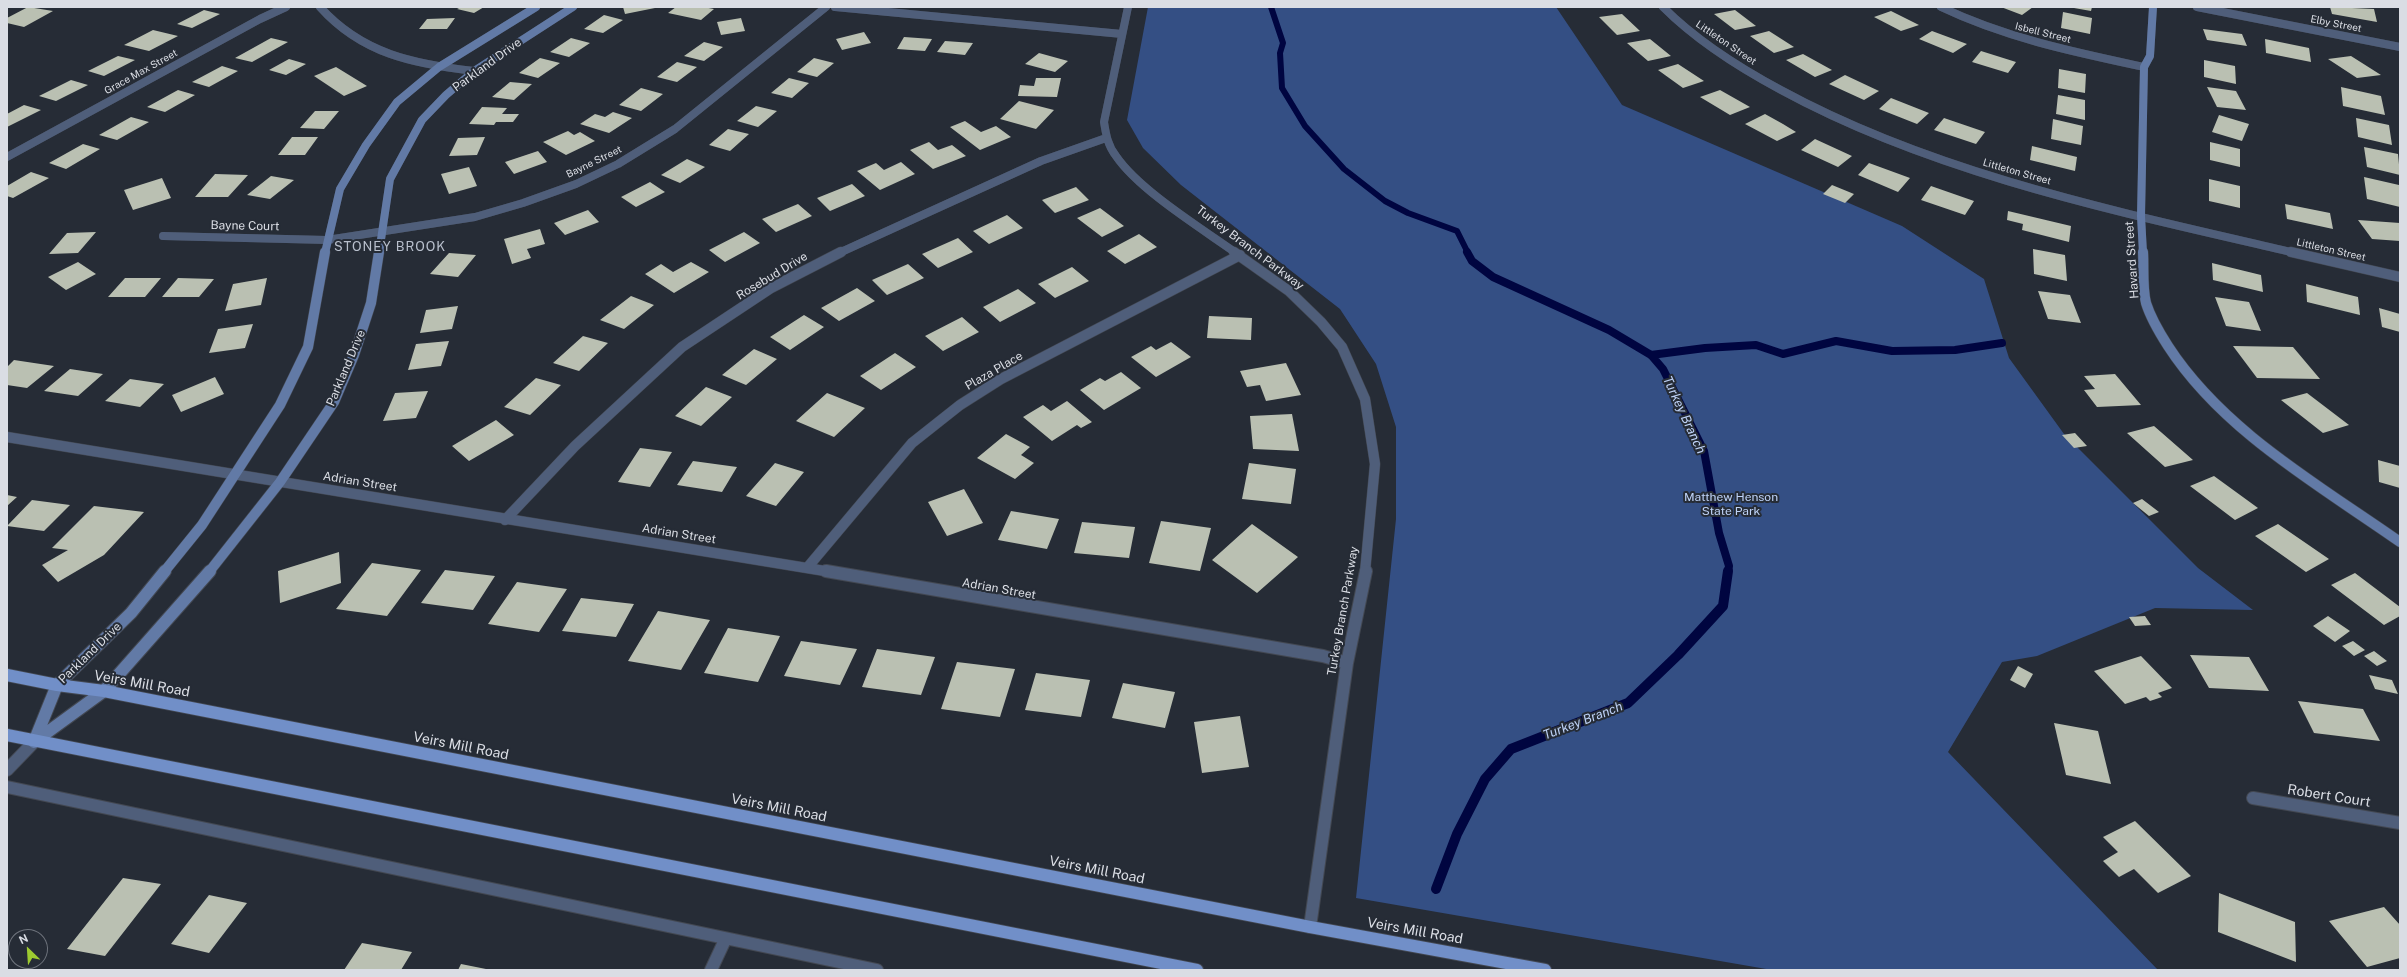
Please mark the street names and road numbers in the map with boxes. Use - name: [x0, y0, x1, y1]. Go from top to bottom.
- street label: Elby Street: [2309, 13, 2363, 35]
- street label: Littleton Street: [1693, 18, 1759, 68]
- street label: Isbell Street: [2014, 20, 2072, 46]
- street label: Parkland Drive: [450, 35, 524, 95]
- street label: Grace Max Street: [102, 47, 180, 97]
- street label: Bayne Street: [564, 143, 624, 181]
- street label: Littleton Street: [1981, 157, 2053, 187]
- street label: Turkey Branch Parkway: [1193, 203, 1307, 293]
- street label: Bayne Court: [210, 218, 280, 234]
- street label: Havard Street: [2122, 221, 2142, 299]
- street label: Littleton Street: [2295, 236, 2367, 264]
- street label: Rosebud Drive: [734, 249, 810, 303]
- street label: Parkland Drive: [323, 328, 369, 408]
- street label: Plaza Place: [963, 349, 1025, 393]
- street label: Adrian Street: [322, 469, 398, 495]
- street label: Adrian Street: [641, 521, 717, 547]
- street label: Turkey Branch Parkway: [1325, 545, 1361, 677]
- street label: Adrian Street: [961, 575, 1037, 603]
- street label: Parkland Drive: [56, 620, 124, 686]
- street label: Veirs Mill Road: [93, 667, 191, 701]
- street label: Veirs Mill Road: [412, 729, 510, 763]
- street label: Robert Court: [2286, 781, 2372, 811]
- street label: Veirs Mill Road: [730, 791, 828, 825]
- street label: Veirs Mill Road: [1048, 853, 1146, 887]
- street label: Veirs Mill Road: [1366, 914, 1464, 948]

